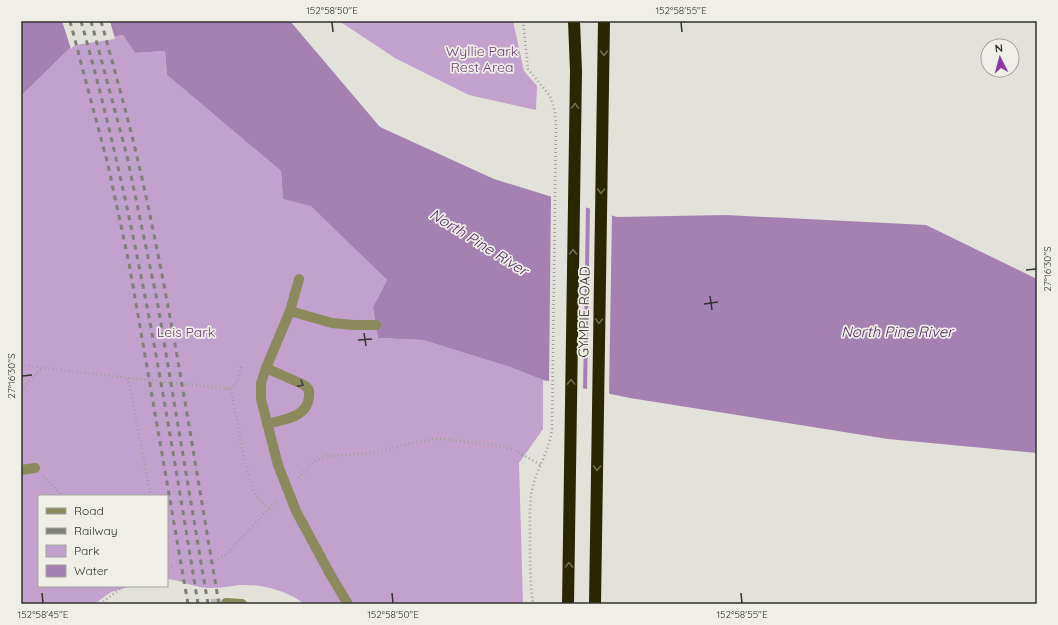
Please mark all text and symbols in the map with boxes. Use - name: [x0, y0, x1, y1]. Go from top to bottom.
- text: 152°58'50"E: [306, 4, 358, 17]
- text: 152°58'55"E: [655, 4, 707, 17]
- north arrow: [980, 38, 1020, 78]
- text: N: [994, 41, 1004, 55]
- park label: Wyllie Park Rest Area: [446, 42, 518, 76]
- one-way arrow: [600, 50, 608, 56]
- one-way arrow: [571, 103, 579, 109]
- one-way arrow: [597, 188, 605, 194]
- water label: North Pine River: [426, 204, 534, 281]
- text: 27°16'30"S: [1041, 246, 1054, 292]
- one-way arrow: [569, 249, 577, 255]
- street label: GYMPIE ROAD: [574, 266, 594, 358]
- one-way arrow: [595, 318, 603, 324]
- water label: North Pine River: [841, 322, 955, 341]
- park label: Leis Park: [157, 323, 215, 341]
- text: 27°16'30"S: [5, 353, 18, 399]
- one-way arrow: [297, 379, 304, 386]
- one-way arrow: [567, 379, 575, 385]
- one-way arrow: [593, 465, 601, 471]
- legend: [38, 495, 168, 587]
- text: Road: [74, 503, 104, 518]
- text: Railway: [74, 523, 118, 538]
- text: Park: [74, 543, 99, 558]
- one-way arrow: [564, 562, 573, 568]
- text: Water: [74, 563, 109, 578]
- text: 152°58'45"E: [17, 608, 69, 621]
- text: 152°58'50"E: [367, 608, 419, 621]
- text: 152°58'55"E: [716, 608, 768, 621]

